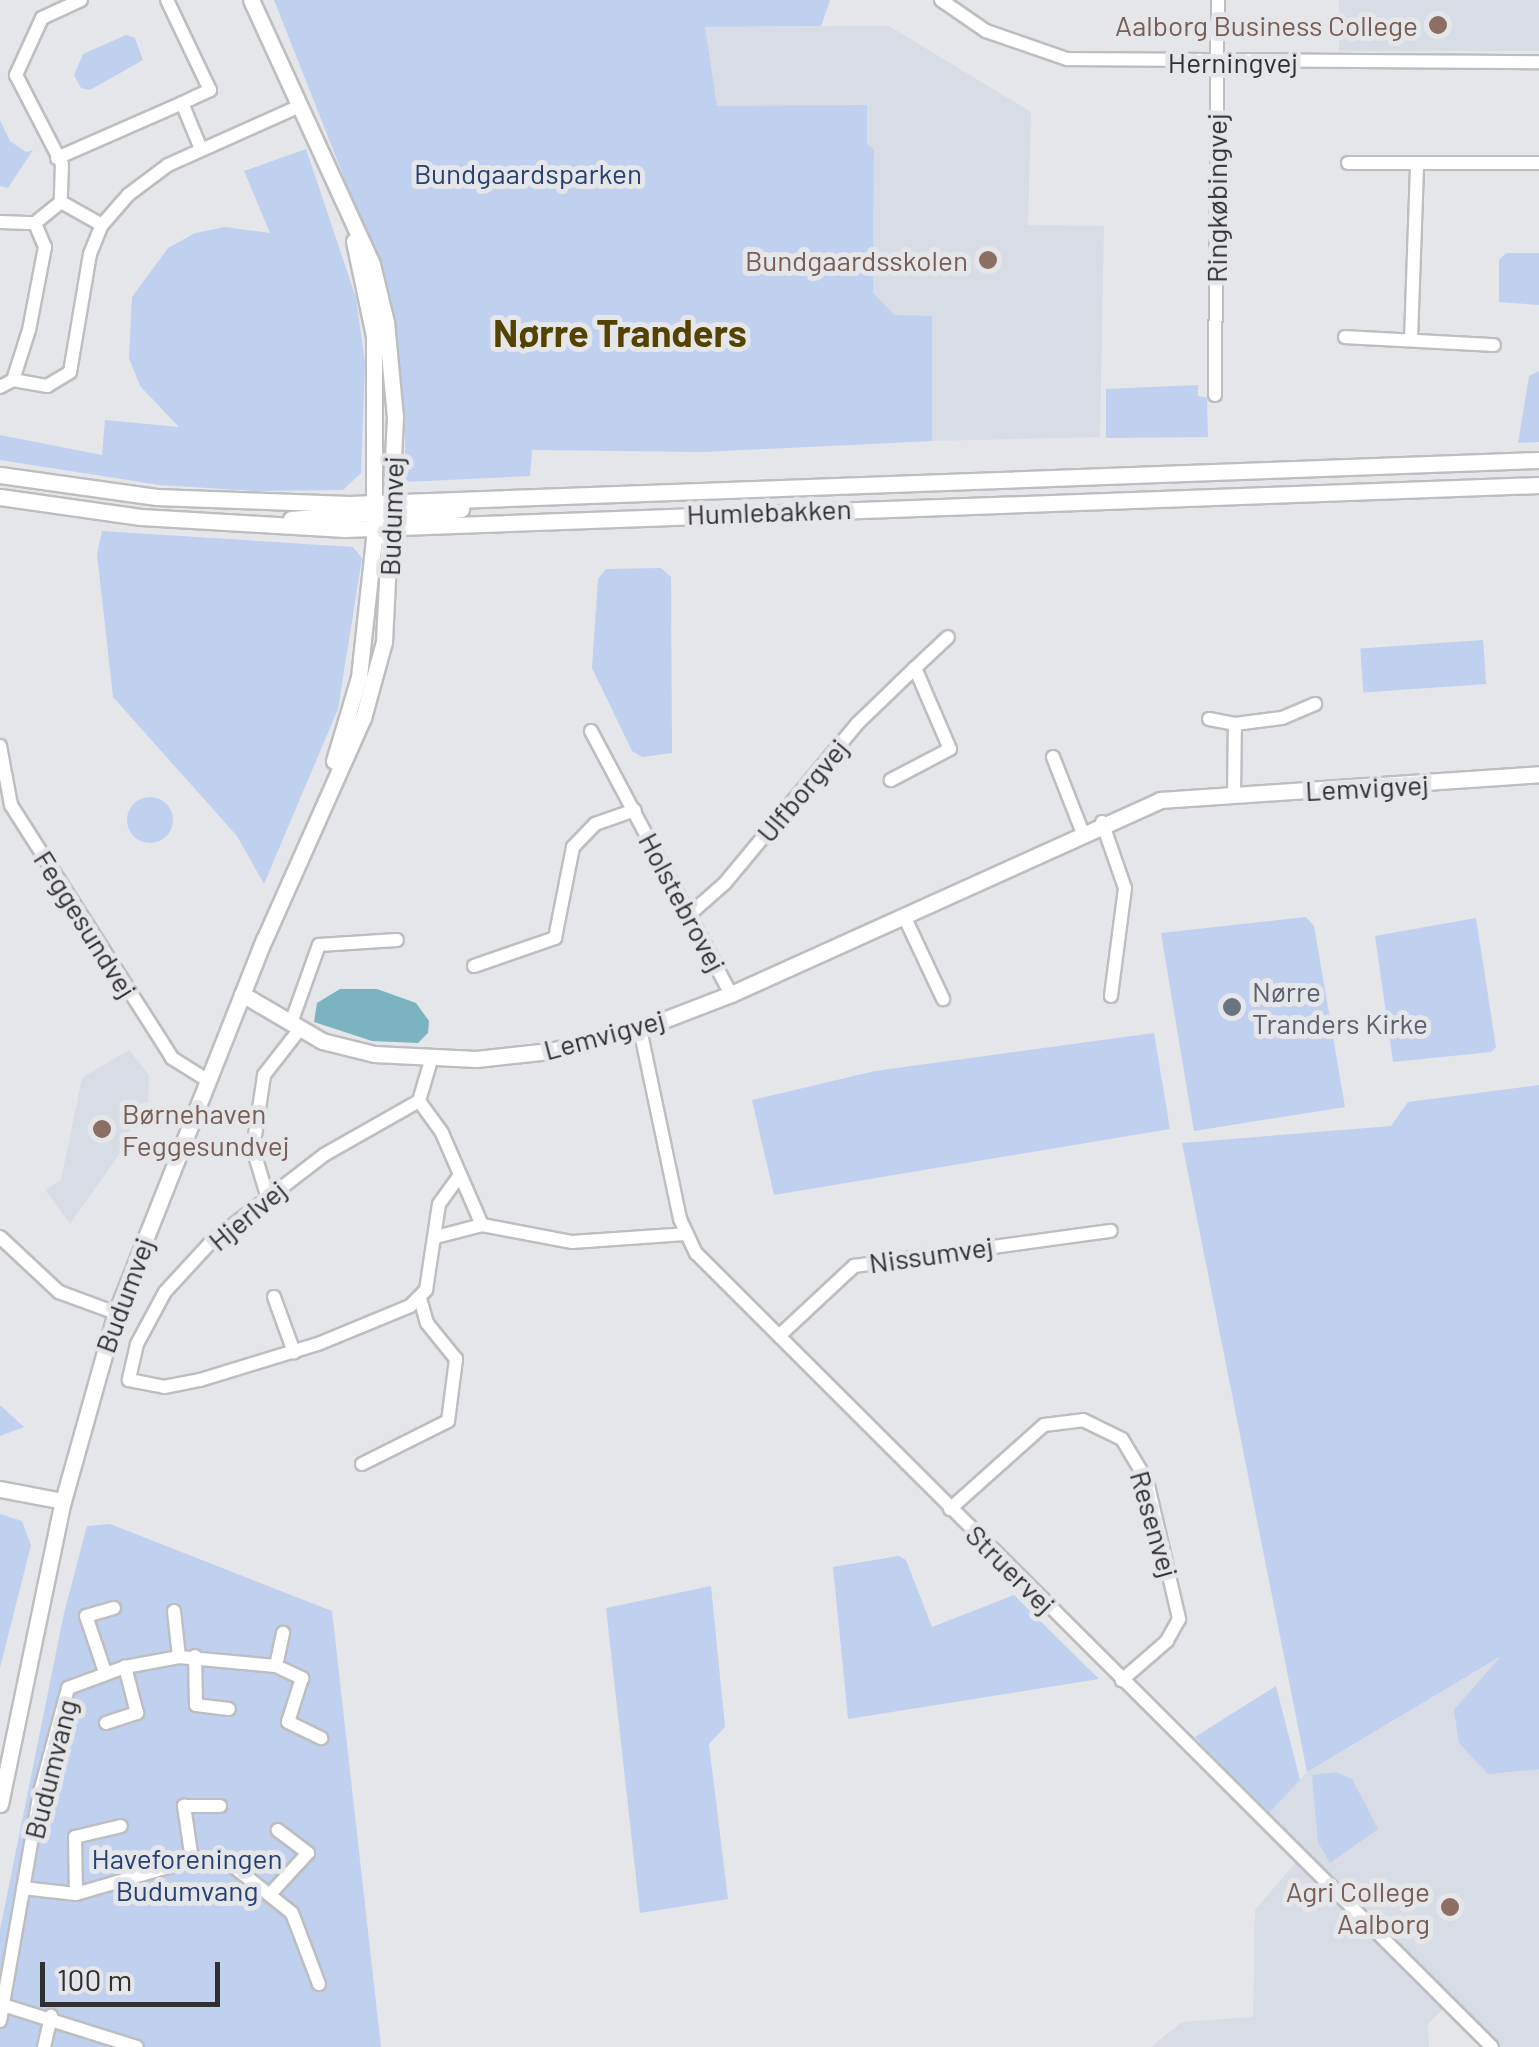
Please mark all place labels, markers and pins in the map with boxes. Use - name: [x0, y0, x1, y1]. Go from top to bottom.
- place label: Aalborg Business College: [1115, 8, 1418, 42]
- marker: Aalborg Business College: [1427, 14, 1449, 36]
- place label: Bundgaardsskolen: [745, 243, 968, 277]
- marker: Bundgaardsskolen: [977, 249, 999, 271]
- place label: Nørre Tranders Kirke: [1252, 974, 1428, 1040]
- marker: Nørre Tranders Kirke: [1221, 996, 1243, 1018]
- place label: Børnehaven Feggesundvej: [122, 1096, 290, 1162]
- marker: Børnehaven Feggesundvej: [91, 1118, 113, 1140]
- place label: Agri College Aalborg: [1286, 1874, 1430, 1940]
- marker: Agri College Aalborg: [1439, 1896, 1461, 1918]

